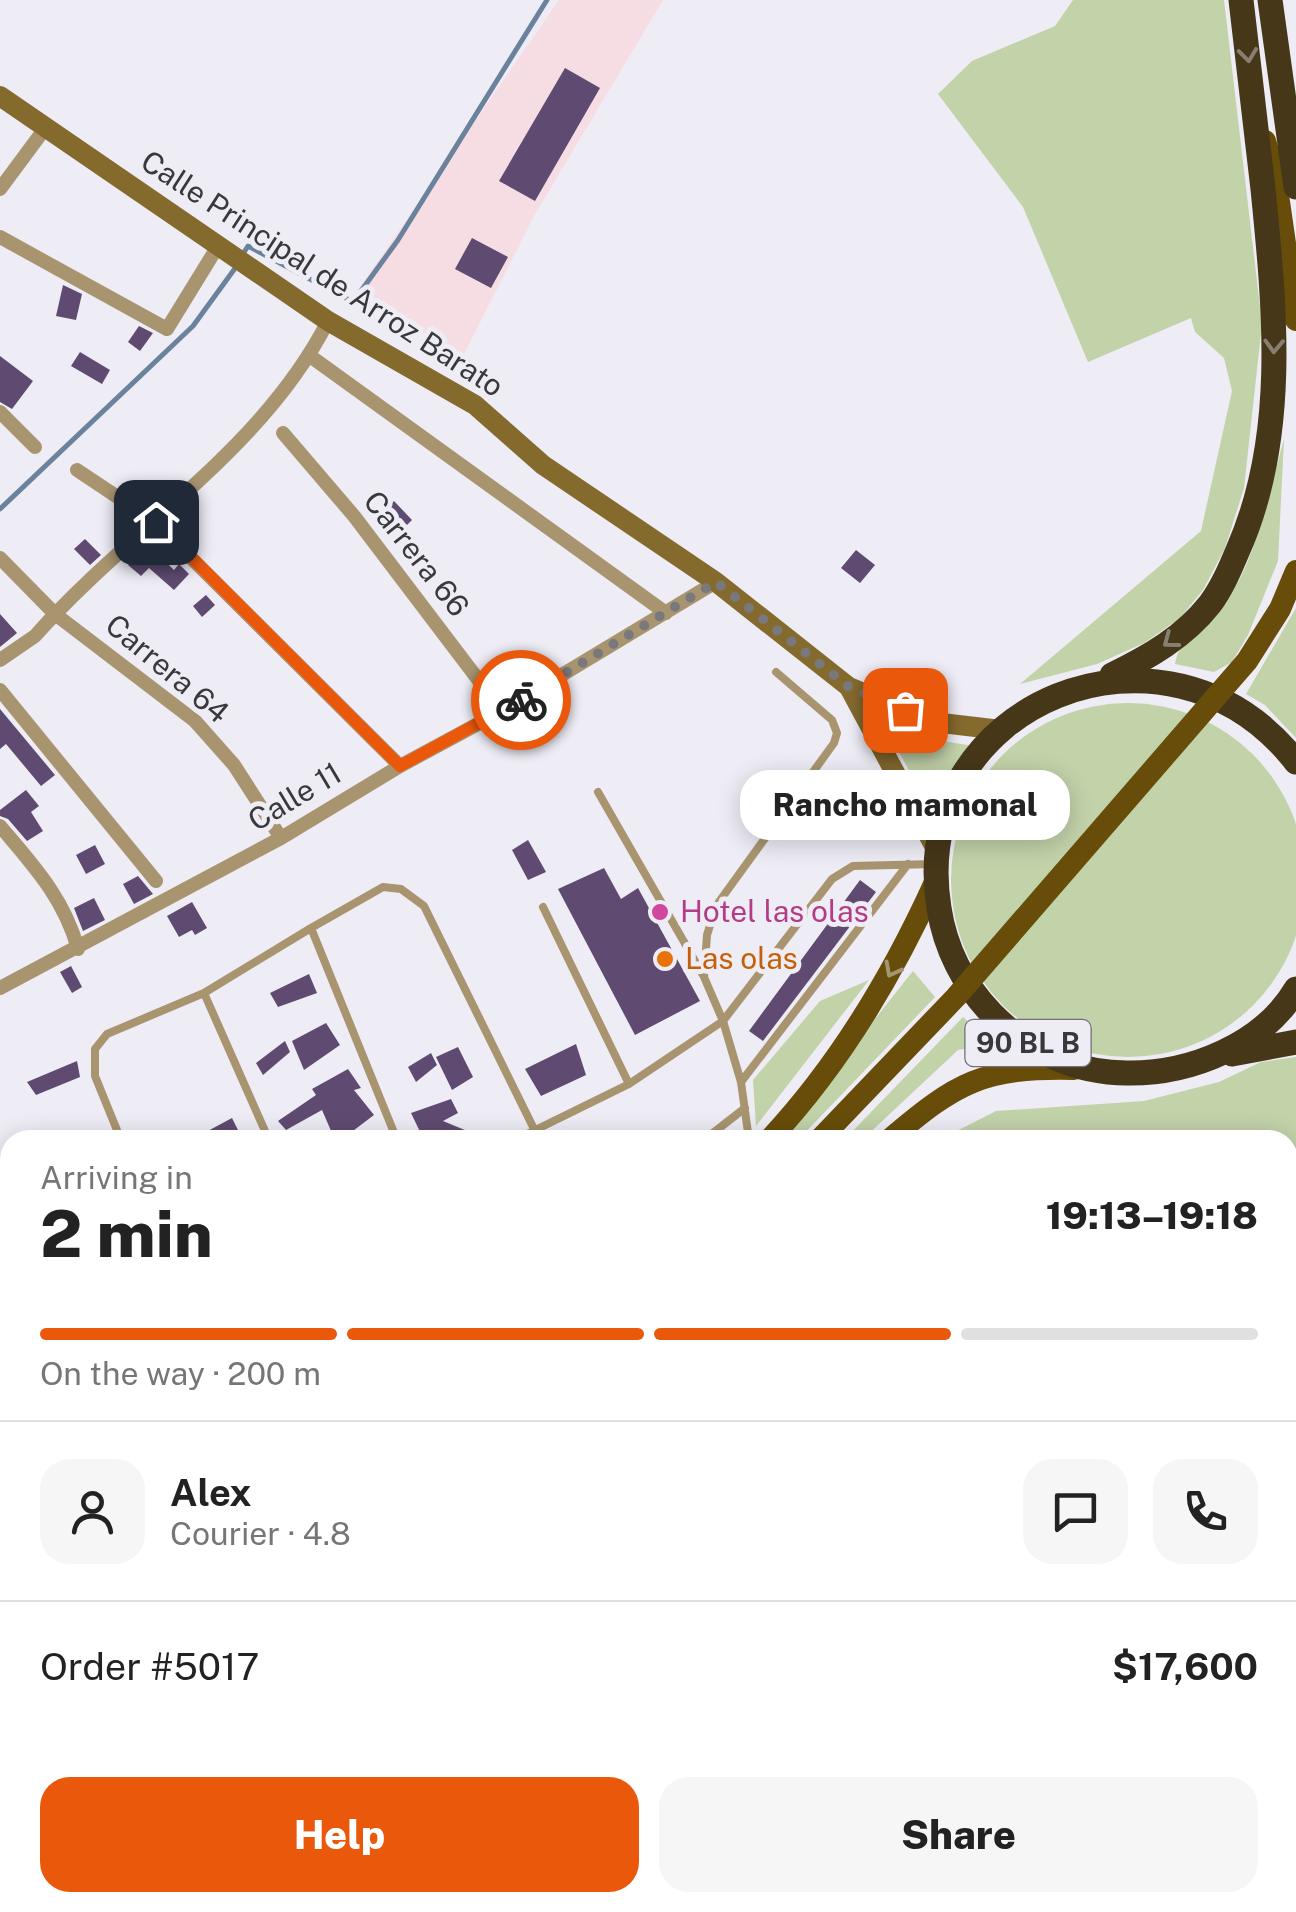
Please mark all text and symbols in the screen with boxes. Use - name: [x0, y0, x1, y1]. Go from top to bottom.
- one-way arrow: [1236, 46, 1257, 63]
- street label: Calle Principal de Arroz Barato: [135, 142, 510, 404]
- one-way arrow: [1264, 338, 1285, 354]
- pin: [114, 480, 199, 565]
- street label: Carrera 66: [357, 483, 477, 623]
- icon: home: [129, 495, 184, 550]
- street label: Carrera 64: [99, 606, 237, 730]
- one-way arrow: [1163, 630, 1181, 647]
- courier: [471, 650, 571, 750]
- pin: [863, 668, 948, 753]
- icon: bike: [494, 673, 549, 728]
- icon: bag: [878, 683, 933, 738]
- street label: Calle 11: [241, 754, 348, 838]
- callout: Rancho mamonal: [740, 770, 1070, 840]
- text: Rancho mamonal: [772, 786, 1038, 823]
- place label: Hotel las olas: [680, 893, 869, 929]
- marker: Hotel las olas: [649, 901, 671, 923]
- place label: Las olas: [685, 940, 798, 976]
- marker: Las olas: [654, 948, 676, 970]
- one-way arrow: [885, 960, 905, 978]
- road number: 90 BL B: [966, 1020, 1090, 1066]
- text: Arriving in: [40, 1159, 193, 1196]
- text: 19:13–19:18: [1046, 1193, 1258, 1238]
- text: 2 min: [40, 1195, 213, 1272]
- text: On the way · 200 m: [40, 1355, 321, 1392]
- button: person: [40, 1459, 145, 1564]
- button: chat: [1023, 1459, 1128, 1564]
- button: phone: [1153, 1459, 1258, 1564]
- text: Alex: [170, 1470, 252, 1515]
- text: Courier · 4.8: [170, 1515, 351, 1552]
- text: Order #5017: [40, 1644, 259, 1689]
- text: $17,600: [1112, 1644, 1258, 1689]
- button: Help: [40, 1777, 639, 1892]
- button: Share: [659, 1777, 1258, 1892]

